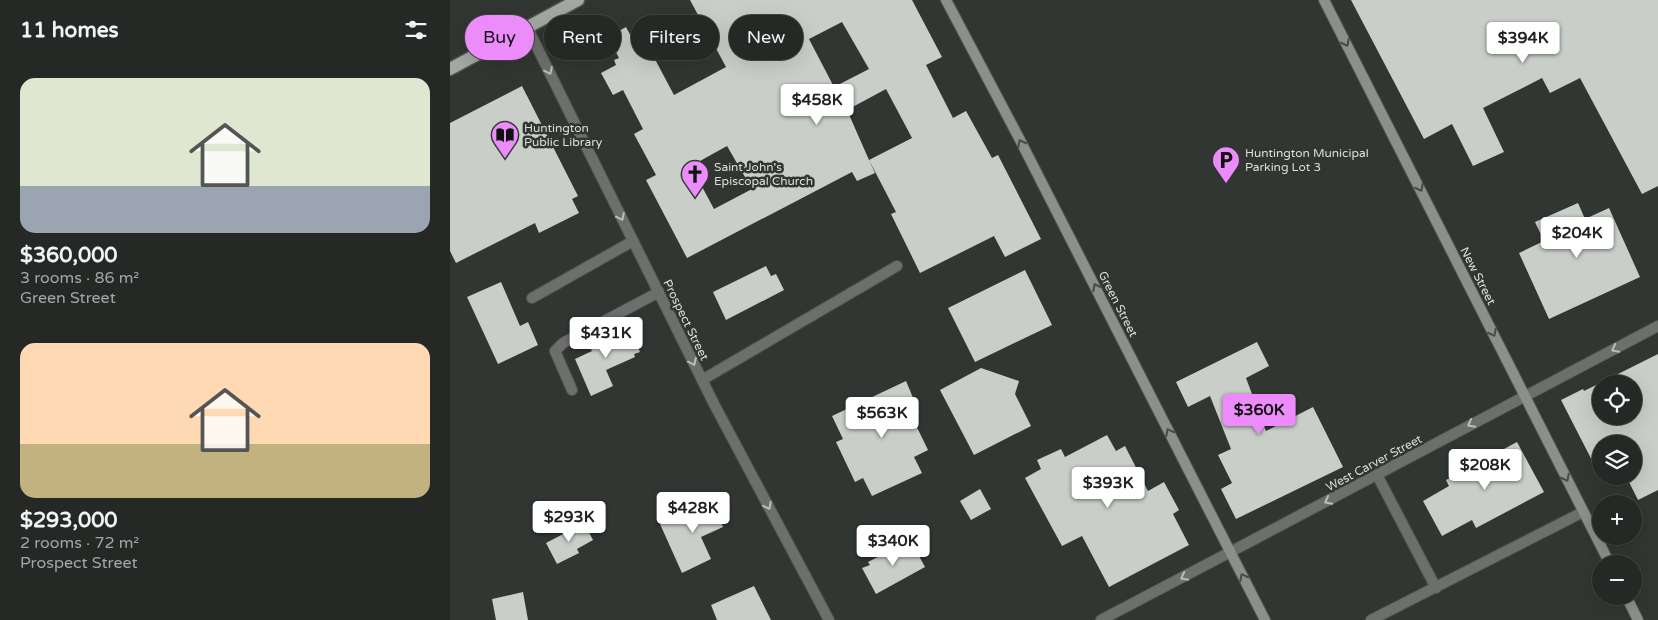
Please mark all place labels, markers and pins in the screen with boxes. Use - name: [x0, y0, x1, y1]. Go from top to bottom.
- pin: $394K: [1488, 22, 1558, 64]
- pin: $458K: [782, 84, 852, 126]
- library icon: Huntington Public Library: [490, 120, 520, 159]
- place label: Huntington Public Library: [524, 121, 603, 149]
- parking icon: Huntington Municipal Parking Lot 3: [1211, 145, 1241, 184]
- place label: Huntington Municipal Parking Lot 3: [1245, 146, 1369, 174]
- church icon: Saint John's Episcopal Church: [680, 159, 710, 198]
- place label: Saint John's Episcopal Church: [714, 160, 813, 188]
- pin: $204K: [1542, 216, 1612, 259]
- pin: $431K: [571, 316, 641, 359]
- pin: $360K: [1224, 394, 1294, 436]
- pin: $563K: [847, 396, 917, 439]
- pin: $208K: [1450, 448, 1520, 491]
- pin: $393K: [1073, 466, 1143, 509]
- pin: $428K: [658, 492, 728, 534]
- pin: $293K: [534, 500, 604, 543]
- pin: $340K: [858, 524, 928, 567]

